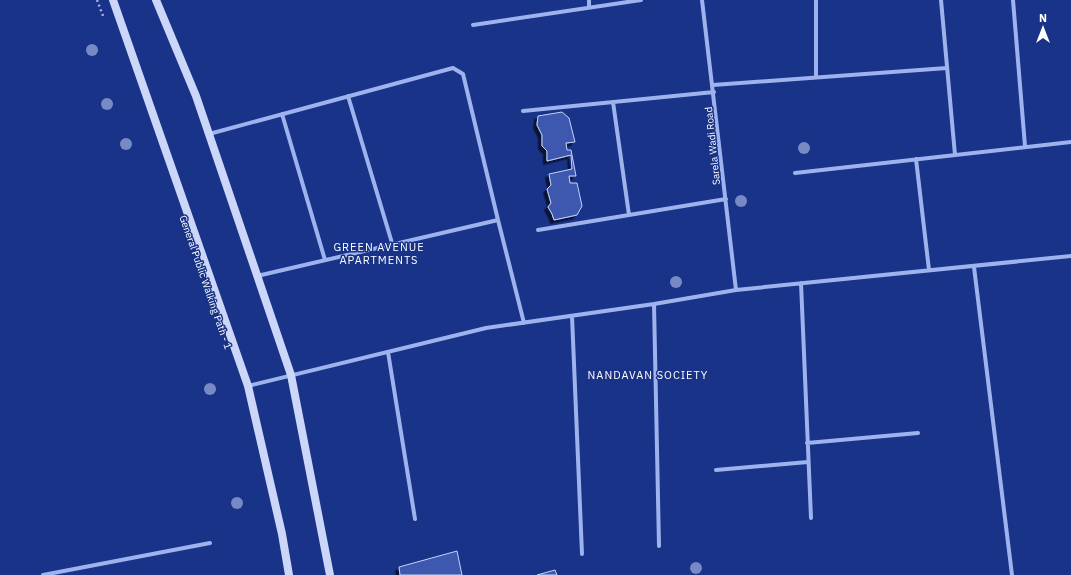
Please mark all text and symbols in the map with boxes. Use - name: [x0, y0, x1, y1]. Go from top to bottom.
- north arrow: [1023, 8, 1063, 48]
- text: N: [1039, 11, 1047, 25]
- street label: Sarela Wadi Road: [702, 106, 723, 186]
- street label: General Public Walking Path - 1: [176, 213, 235, 351]
- district label: GREEN AVENUE APARTMENTS: [333, 240, 425, 267]
- district label: NANDAVAN SOCIETY: [588, 368, 708, 382]

